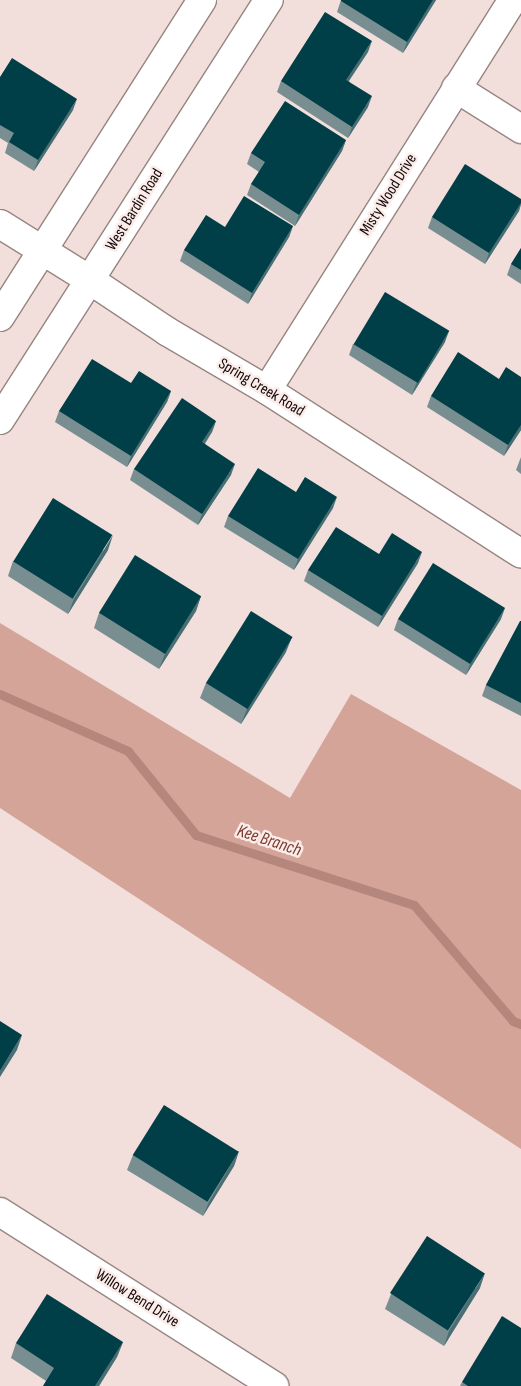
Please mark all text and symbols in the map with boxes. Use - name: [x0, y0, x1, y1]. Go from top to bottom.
- street label: Misty Wood Drive: [356, 151, 422, 239]
- street label: West Bardin Road: [102, 165, 168, 255]
- street label: Spring Creek Road: [214, 355, 308, 421]
- water label: Kee Branch: [234, 820, 304, 862]
- street label: Willow Bend Drive: [92, 1266, 182, 1332]

